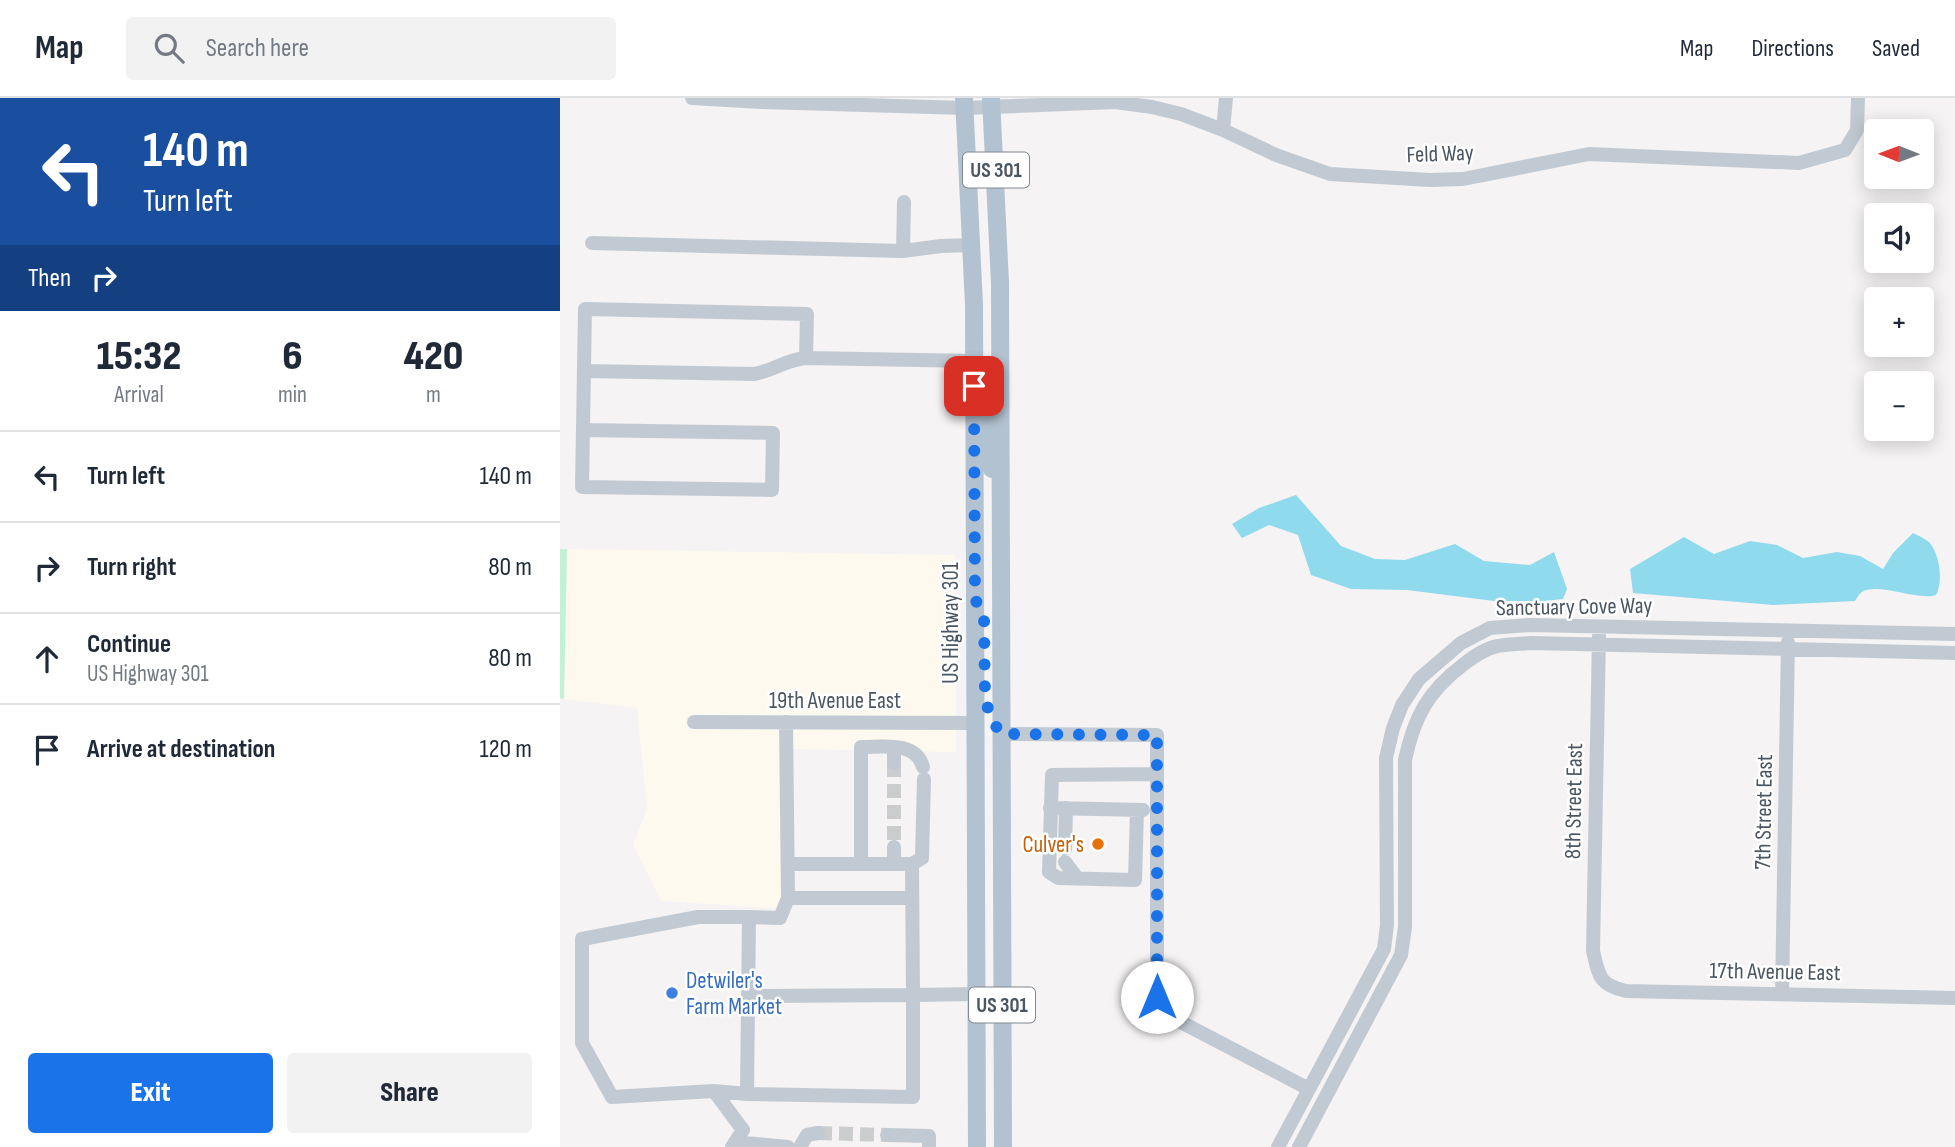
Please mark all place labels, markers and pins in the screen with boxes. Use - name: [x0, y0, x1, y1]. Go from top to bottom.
- pin: [944, 356, 1004, 416]
- place label: Culver's: [1022, 831, 1084, 859]
- marker: Culver's: [1090, 836, 1106, 852]
- place label: Detwiler's Farm Market: [686, 967, 782, 1021]
- marker: Detwiler's Farm Market: [664, 985, 680, 1001]

